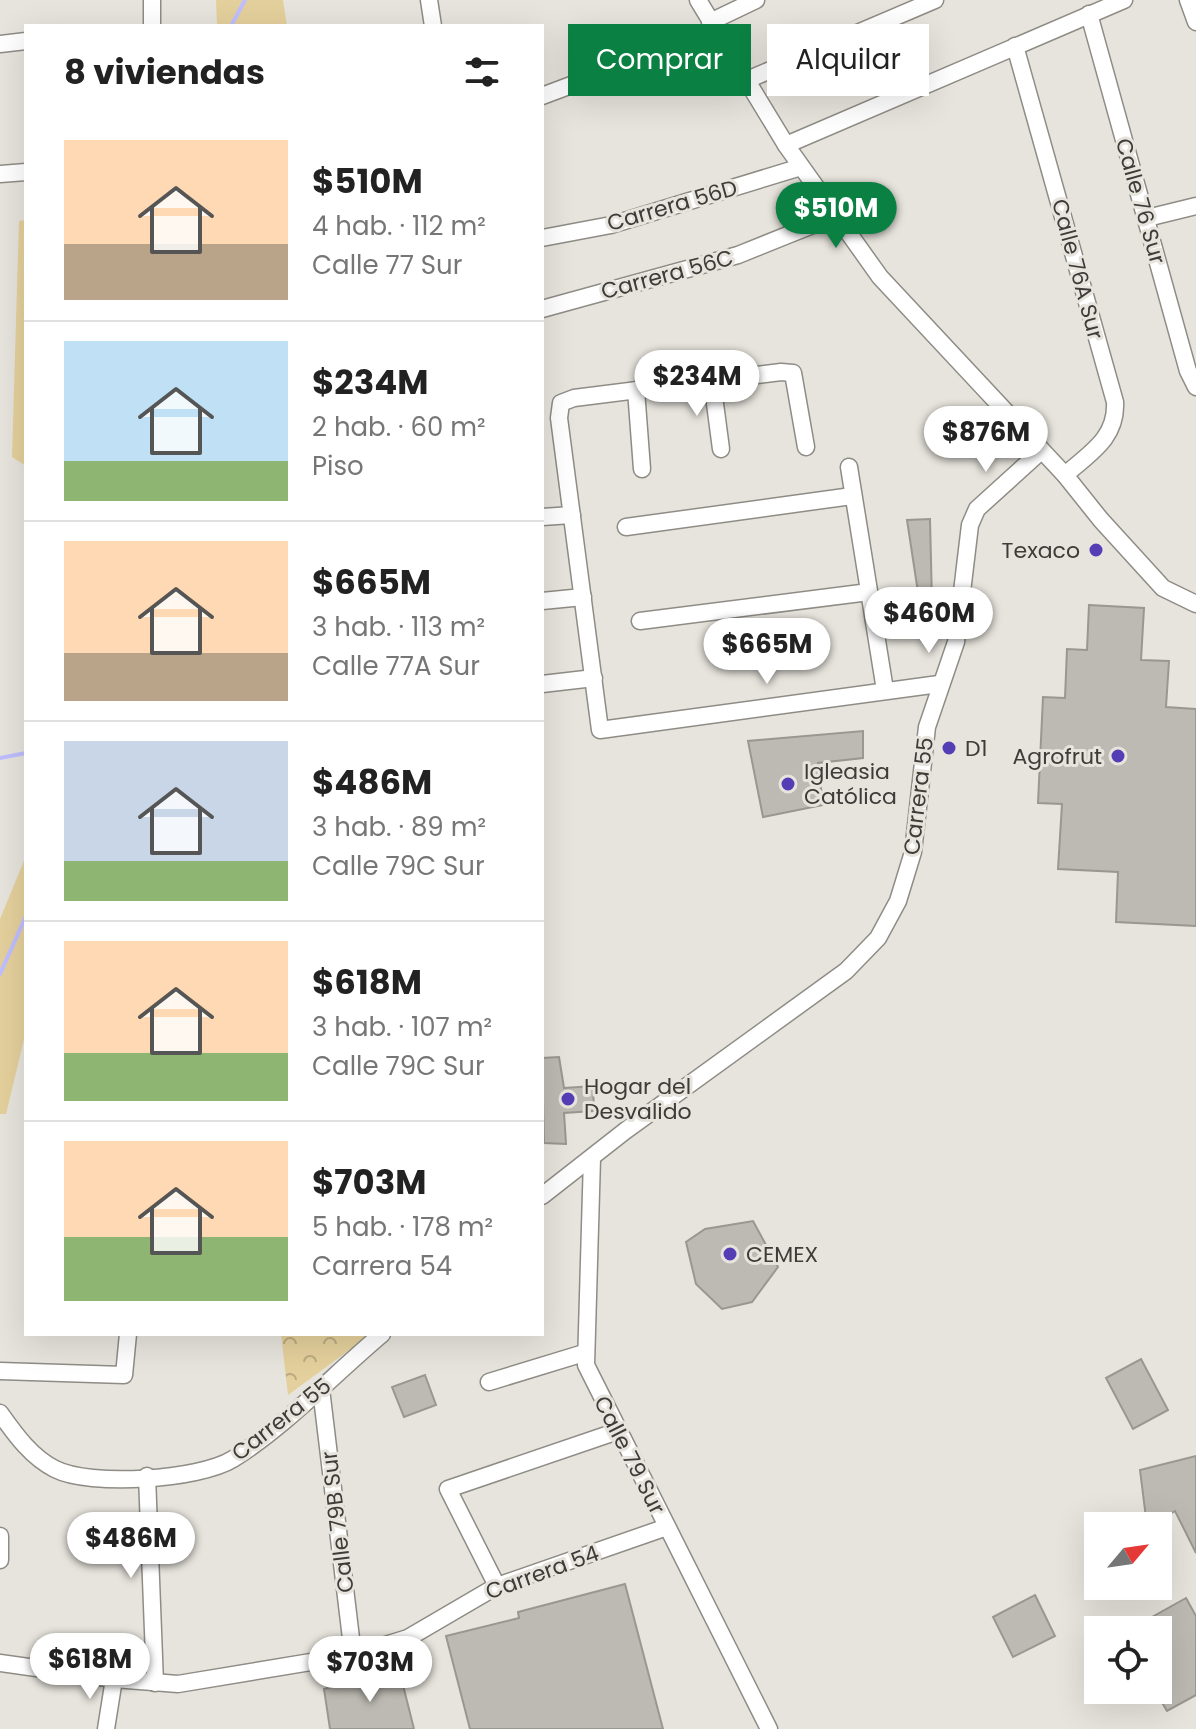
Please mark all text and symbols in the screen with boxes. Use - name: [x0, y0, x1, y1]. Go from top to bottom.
- chip: Comprar: [568, 24, 751, 96]
- chip: Alquilar: [767, 24, 929, 96]
- text: 8 viviendas: [64, 48, 265, 96]
- icon: filters: [460, 50, 504, 94]
- street label: Calle 76 Sur: [1108, 135, 1173, 268]
- text: $510M: [312, 157, 423, 205]
- icon: home: [128, 172, 224, 268]
- street label: Carrera 56D: [603, 172, 741, 239]
- pin: $510M: [780, 182, 892, 250]
- text: $510M: [794, 190, 878, 226]
- street label: Calle 76A Sur: [1044, 196, 1111, 343]
- text: 4 hab. · 112 m²: [312, 208, 486, 244]
- street label: Carrera 56C: [598, 242, 737, 307]
- text: Calle 77 Sur: [312, 247, 462, 283]
- pin: $234M: [641, 350, 753, 418]
- text: $234M: [312, 358, 429, 406]
- text: $234M: [652, 358, 742, 394]
- icon: home: [128, 373, 224, 469]
- pin: $876M: [930, 406, 1042, 474]
- text: 2 hab. · 60 m²: [312, 409, 486, 445]
- text: $876M: [942, 414, 1030, 450]
- text: Piso: [312, 448, 364, 484]
- place label: Texaco: [1002, 535, 1080, 566]
- marker: Texaco: [1087, 541, 1105, 559]
- text: $665M: [312, 558, 431, 606]
- icon: home: [128, 573, 224, 669]
- pin: $460M: [873, 587, 985, 655]
- text: $460M: [883, 595, 975, 631]
- text: 3 hab. · 113 m²: [312, 609, 485, 645]
- pin: $665M: [711, 618, 823, 686]
- text: $665M: [721, 626, 813, 662]
- text: Calle 77A Sur: [312, 648, 480, 684]
- place label: D1: [965, 733, 988, 764]
- street label: Carrera 55: [896, 735, 941, 857]
- marker: D1: [940, 739, 958, 757]
- place label: Agrofrut: [1012, 741, 1102, 772]
- marker: Agrofrut: [1109, 747, 1127, 765]
- place label: Igleasia Católica: [804, 756, 897, 812]
- text: $486M: [312, 758, 432, 806]
- icon: home: [128, 773, 224, 869]
- marker: Igleasia Católica: [779, 775, 797, 793]
- text: 3 hab. · 89 m²: [312, 809, 486, 845]
- text: Calle 79C Sur: [312, 848, 485, 884]
- text: $618M: [312, 958, 422, 1006]
- icon: home: [128, 973, 224, 1069]
- text: 3 hab. · 107 m²: [312, 1009, 492, 1045]
- text: Calle 79C Sur: [312, 1048, 485, 1084]
- place label: Hogar del Desvalido: [584, 1071, 692, 1127]
- marker: Hogar del Desvalido: [559, 1090, 577, 1108]
- text: $703M: [312, 1158, 427, 1206]
- icon: home: [128, 1173, 224, 1269]
- text: 5 hab. · 178 m²: [312, 1209, 493, 1245]
- place label: CEMEX: [746, 1239, 818, 1270]
- marker: CEMEX: [721, 1245, 739, 1263]
- text: Carrera 54: [312, 1248, 452, 1284]
- street label: Carrera 55: [225, 1371, 338, 1468]
- street label: Calle 79 Sur: [586, 1391, 673, 1520]
- street label: Calle 79B Sur: [313, 1449, 362, 1595]
- pin: $486M: [75, 1512, 187, 1580]
- north arrow: [1084, 1512, 1172, 1600]
- map controls: [1084, 1512, 1172, 1704]
- text: $486M: [85, 1520, 177, 1556]
- street label: Carrera 54: [481, 1538, 603, 1607]
- button: locate: [1084, 1616, 1172, 1704]
- pin: $618M: [34, 1633, 146, 1701]
- pin: $703M: [314, 1636, 426, 1704]
- text: $618M: [48, 1641, 132, 1677]
- text: $703M: [326, 1644, 414, 1680]

